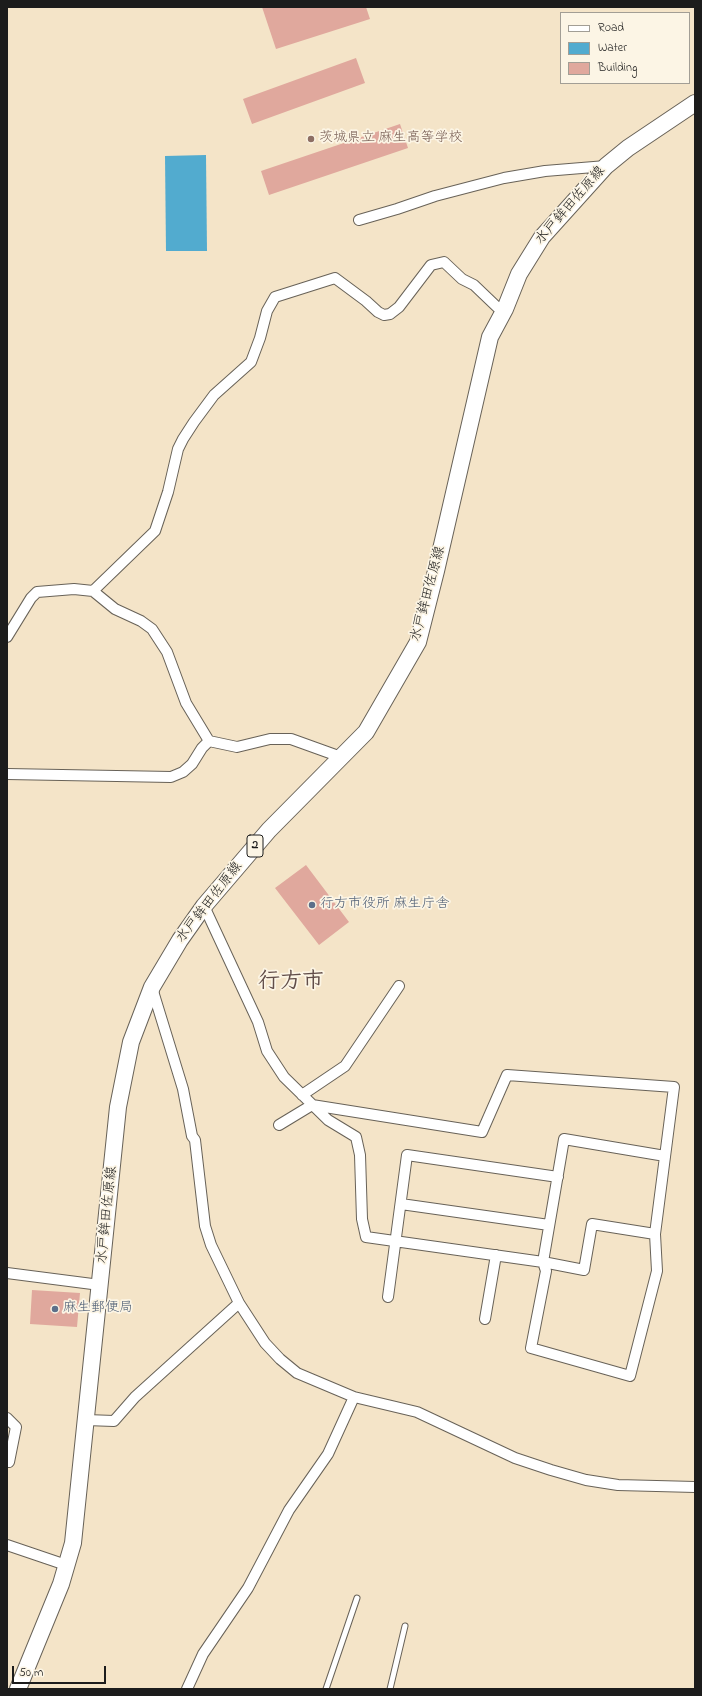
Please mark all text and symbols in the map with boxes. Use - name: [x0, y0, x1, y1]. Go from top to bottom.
- legend: [560, 12, 690, 84]
- text: Road: [598, 19, 624, 37]
- text: Water: [598, 39, 627, 57]
- text: Building: [598, 59, 637, 77]
- place label: 茨城県立 麻生高等学校: [319, 131, 462, 147]
- marker: 茨城県立 麻生高等学校: [306, 134, 316, 144]
- street label: 水戸鉾田佐原線: [533, 164, 609, 248]
- street label: 水戸鉾田佐原線: [408, 544, 450, 644]
- road number: 2: [247, 835, 263, 857]
- street label: 水戸鉾田佐原線: [173, 859, 247, 947]
- place label: 行方市役所 麻生庁舎: [320, 897, 449, 913]
- marker: 行方市役所 麻生庁舎: [307, 900, 317, 910]
- district label: 行方市: [258, 970, 324, 996]
- street label: 水戸鉾田佐原線: [95, 1165, 121, 1265]
- place label: 麻生郵便局: [63, 1301, 133, 1317]
- marker: 麻生郵便局: [50, 1304, 60, 1314]
- scale bar: [14, 1658, 108, 1684]
- text: 50 m: [19, 1664, 43, 1682]

